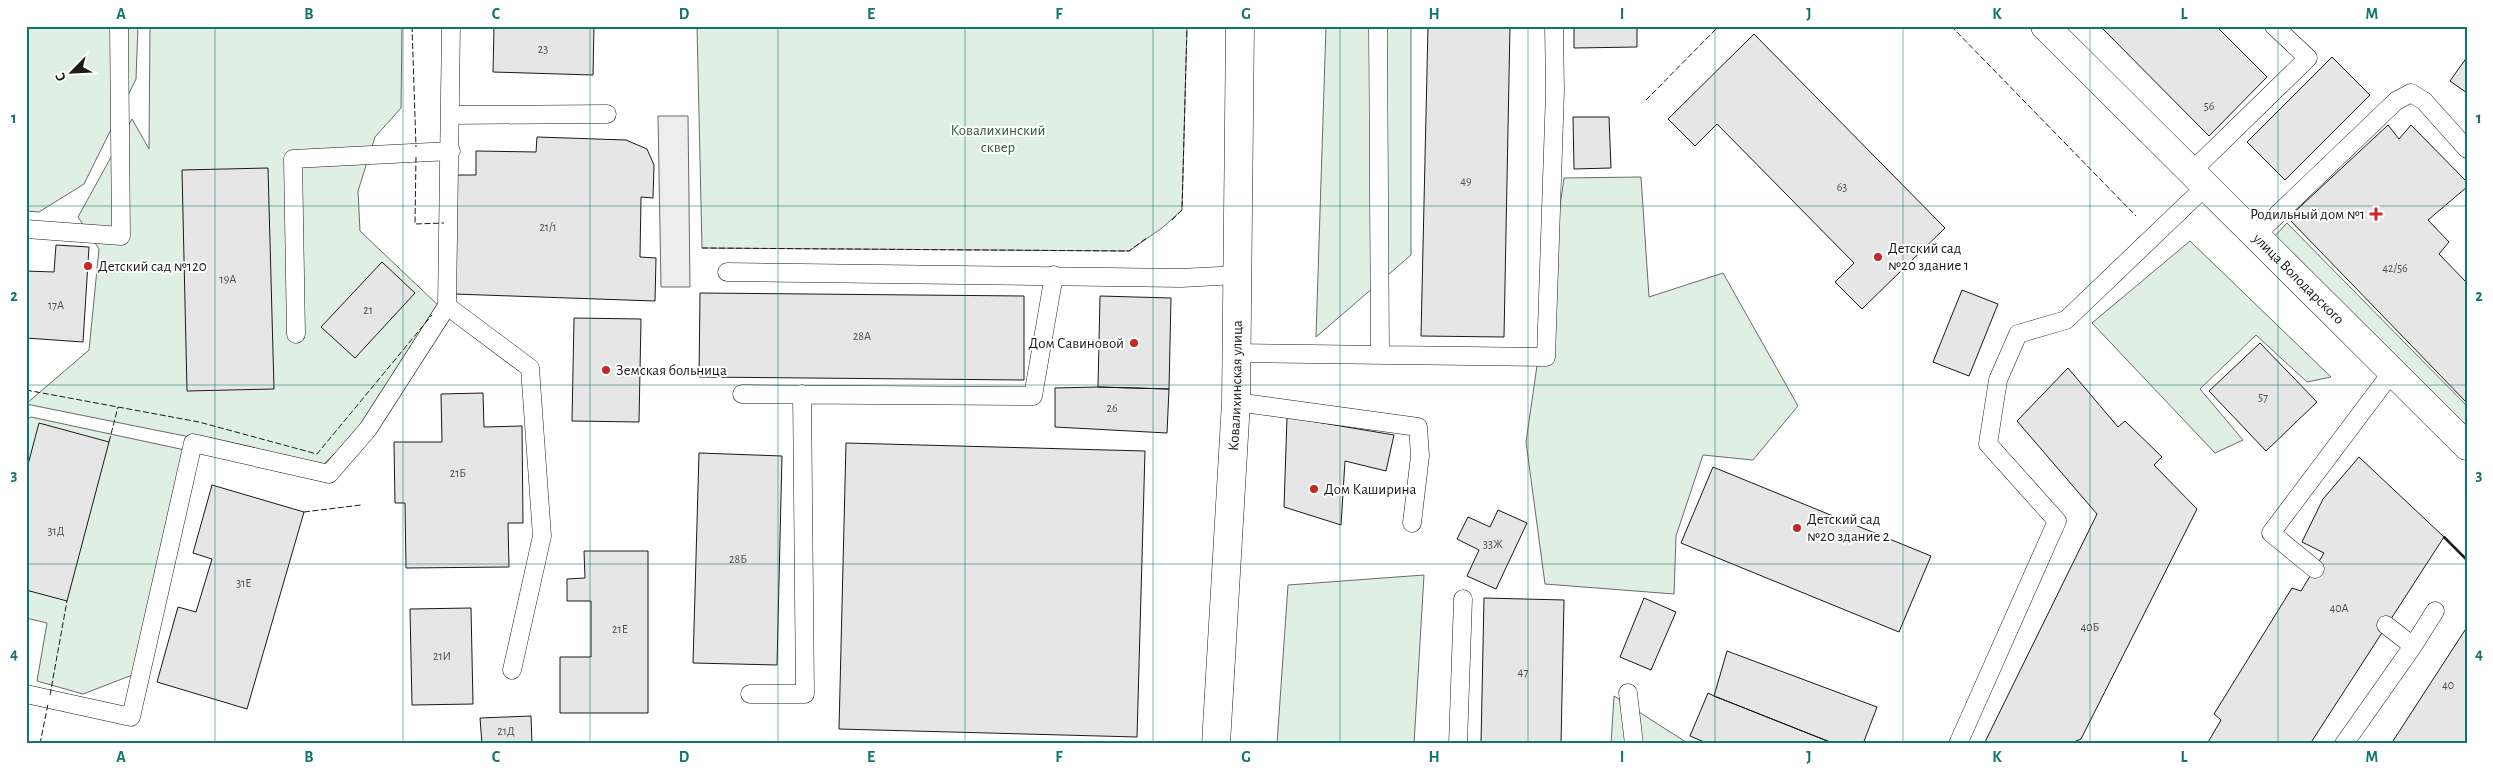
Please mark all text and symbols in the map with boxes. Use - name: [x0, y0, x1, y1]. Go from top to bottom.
- text: A: [116, 6, 126, 22]
- text: B: [304, 6, 314, 22]
- text: C: [492, 6, 501, 22]
- text: D: [679, 6, 690, 22]
- text: E: [867, 6, 875, 22]
- text: F: [1055, 6, 1063, 22]
- text: G: [1241, 6, 1251, 22]
- text: H: [1428, 6, 1440, 22]
- text: I: [1620, 6, 1624, 22]
- text: J: [1806, 6, 1812, 22]
- text: K: [1992, 6, 2002, 22]
- text: L: [2181, 6, 2188, 22]
- text: M: [2366, 6, 2378, 22]
- house number: 23: [538, 43, 548, 55]
- north arrow: [48, 48, 98, 98]
- text: С: [53, 70, 69, 83]
- house number: 56: [2204, 100, 2215, 112]
- text: 1: [11, 110, 17, 126]
- text: 1: [2476, 110, 2482, 126]
- park label: Ковалихинский сквер: [950, 123, 1046, 155]
- house number: 49: [1460, 175, 1472, 187]
- house number: 63: [1837, 181, 1847, 193]
- place label: Родильный дом №1: [2250, 207, 2365, 222]
- marker: Родильный дом №1: [2369, 207, 2383, 221]
- house number: 21/1: [539, 221, 557, 233]
- street label: улица Володарского: [2249, 230, 2347, 327]
- place label: Детский сад №20 здание 1: [1888, 241, 1969, 273]
- marker: Детский сад №20 здание 1: [1872, 251, 1884, 263]
- place label: Детский сад №120: [98, 259, 207, 274]
- marker: Детский сад №120: [82, 260, 94, 272]
- house number: 42/56: [2382, 262, 2408, 274]
- house number: 19А: [220, 273, 236, 285]
- text: 2: [10, 288, 18, 304]
- text: 2: [2475, 288, 2483, 304]
- house number: 17А: [48, 299, 64, 311]
- house number: 21: [363, 304, 373, 316]
- street label: Ковалихинская улица: [1226, 320, 1245, 452]
- house number: 28А: [853, 330, 871, 342]
- place label: Дом Савиновой: [1029, 336, 1124, 351]
- marker: Дом Савиновой: [1128, 337, 1140, 349]
- place label: Земская больница: [616, 363, 727, 378]
- marker: Земская больница: [600, 364, 612, 376]
- house number: 57: [2258, 391, 2268, 403]
- house number: 26: [1106, 402, 1118, 414]
- text: 3: [11, 467, 18, 483]
- house number: 21Б: [450, 467, 466, 479]
- text: 3: [2476, 467, 2483, 483]
- place label: Дом Каширина: [1324, 482, 1417, 497]
- marker: Дом Каширина: [1308, 483, 1320, 495]
- place label: Детский сад №20 здание 2: [1807, 512, 1890, 544]
- marker: Детский сад №20 здание 2: [1791, 522, 1803, 534]
- house number: 31Д: [48, 525, 65, 537]
- house number: 33Ж: [1483, 538, 1503, 550]
- house number: 28Б: [729, 553, 747, 565]
- house number: 31Е: [236, 577, 252, 589]
- house number: 40А: [2329, 602, 2349, 614]
- house number: 40Б: [2081, 621, 2100, 633]
- house number: 21Е: [612, 623, 628, 635]
- text: 4: [10, 646, 18, 662]
- text: 4: [2475, 646, 2483, 662]
- house number: 21И: [433, 650, 451, 662]
- house number: 47: [1518, 666, 1528, 678]
- house number: 40: [2442, 679, 2454, 691]
- house number: 21Д: [497, 725, 515, 737]
- text: A: [116, 749, 126, 765]
- text: B: [304, 749, 314, 765]
- text: C: [492, 749, 501, 765]
- text: D: [679, 749, 690, 765]
- text: E: [867, 749, 875, 765]
- text: F: [1055, 749, 1063, 765]
- text: G: [1241, 749, 1251, 765]
- text: H: [1428, 749, 1440, 765]
- text: I: [1620, 749, 1624, 765]
- text: J: [1806, 749, 1812, 765]
- text: K: [1992, 749, 2002, 765]
- text: L: [2181, 749, 2188, 765]
- text: M: [2366, 749, 2378, 765]

